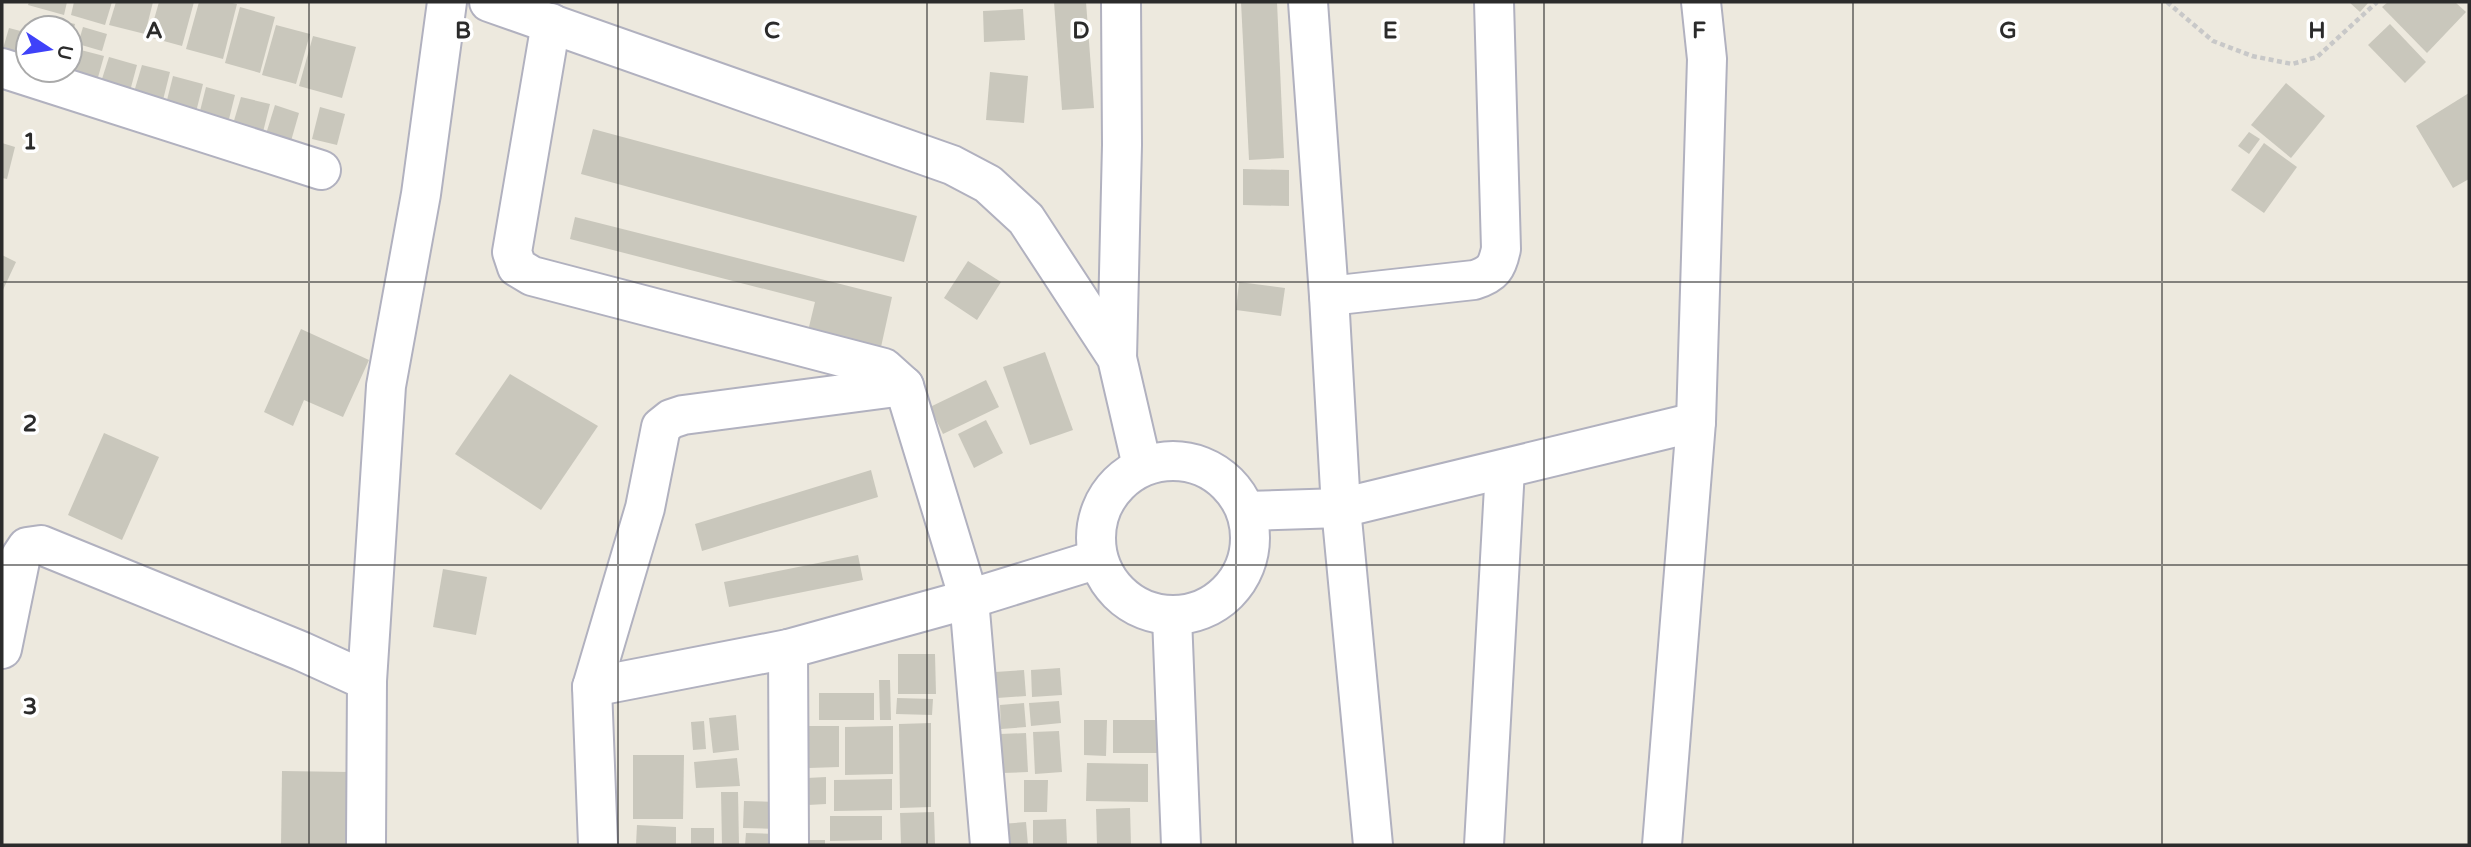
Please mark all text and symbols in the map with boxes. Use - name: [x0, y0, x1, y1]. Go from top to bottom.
- north arrow: [14, 14, 84, 84]
- text: A: [145, 17, 163, 45]
- text: B: [455, 17, 471, 45]
- text: C: [764, 17, 780, 45]
- text: D: [1072, 17, 1090, 45]
- text: E: [1383, 17, 1397, 45]
- text: F: [1692, 17, 1706, 45]
- text: G: [1999, 17, 2017, 45]
- text: H: [2308, 17, 2326, 45]
- text: U: [52, 43, 77, 62]
- text: 1: [23, 128, 37, 156]
- text: 2: [23, 410, 37, 438]
- text: 3: [23, 693, 37, 721]

